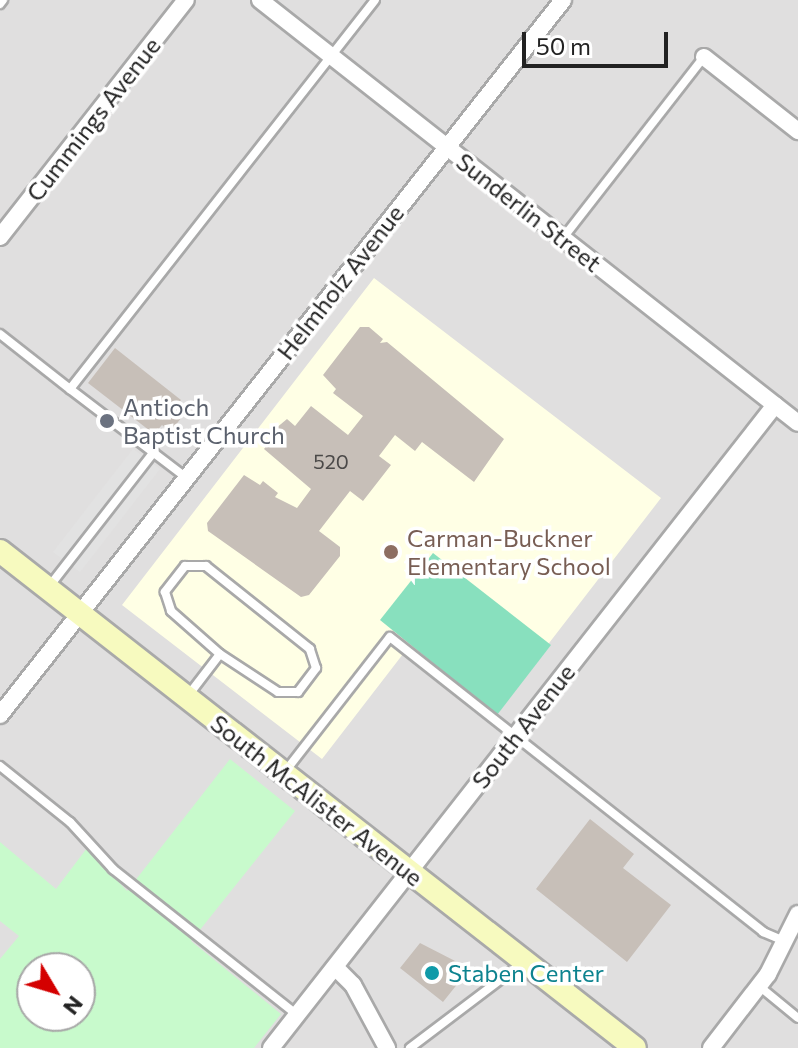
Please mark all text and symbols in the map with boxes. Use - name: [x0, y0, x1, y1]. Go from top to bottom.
- scale bar: [526, 16, 672, 66]
- street label: Cummings Avenue: [20, 31, 166, 207]
- text: 50 m: [536, 31, 591, 60]
- street label: Sunderlin Street: [451, 147, 607, 277]
- street label: Helmholz Avenue: [271, 199, 409, 365]
- place label: Antioch Baptist Church: [123, 393, 285, 449]
- marker: Antioch Baptist Church: [98, 412, 116, 430]
- house number: 520: [313, 449, 349, 473]
- place label: Carman-Buckner Elementary School: [407, 524, 611, 580]
- marker: Carman-Buckner Elementary School: [382, 543, 400, 561]
- street label: South Avenue: [465, 658, 581, 794]
- street label: South McAlister Avenue: [205, 708, 429, 892]
- north arrow: [16, 952, 96, 1032]
- place label: Staben Center: [448, 959, 604, 987]
- marker: Staben Center: [423, 964, 441, 982]
- text: N: [58, 991, 89, 1021]

